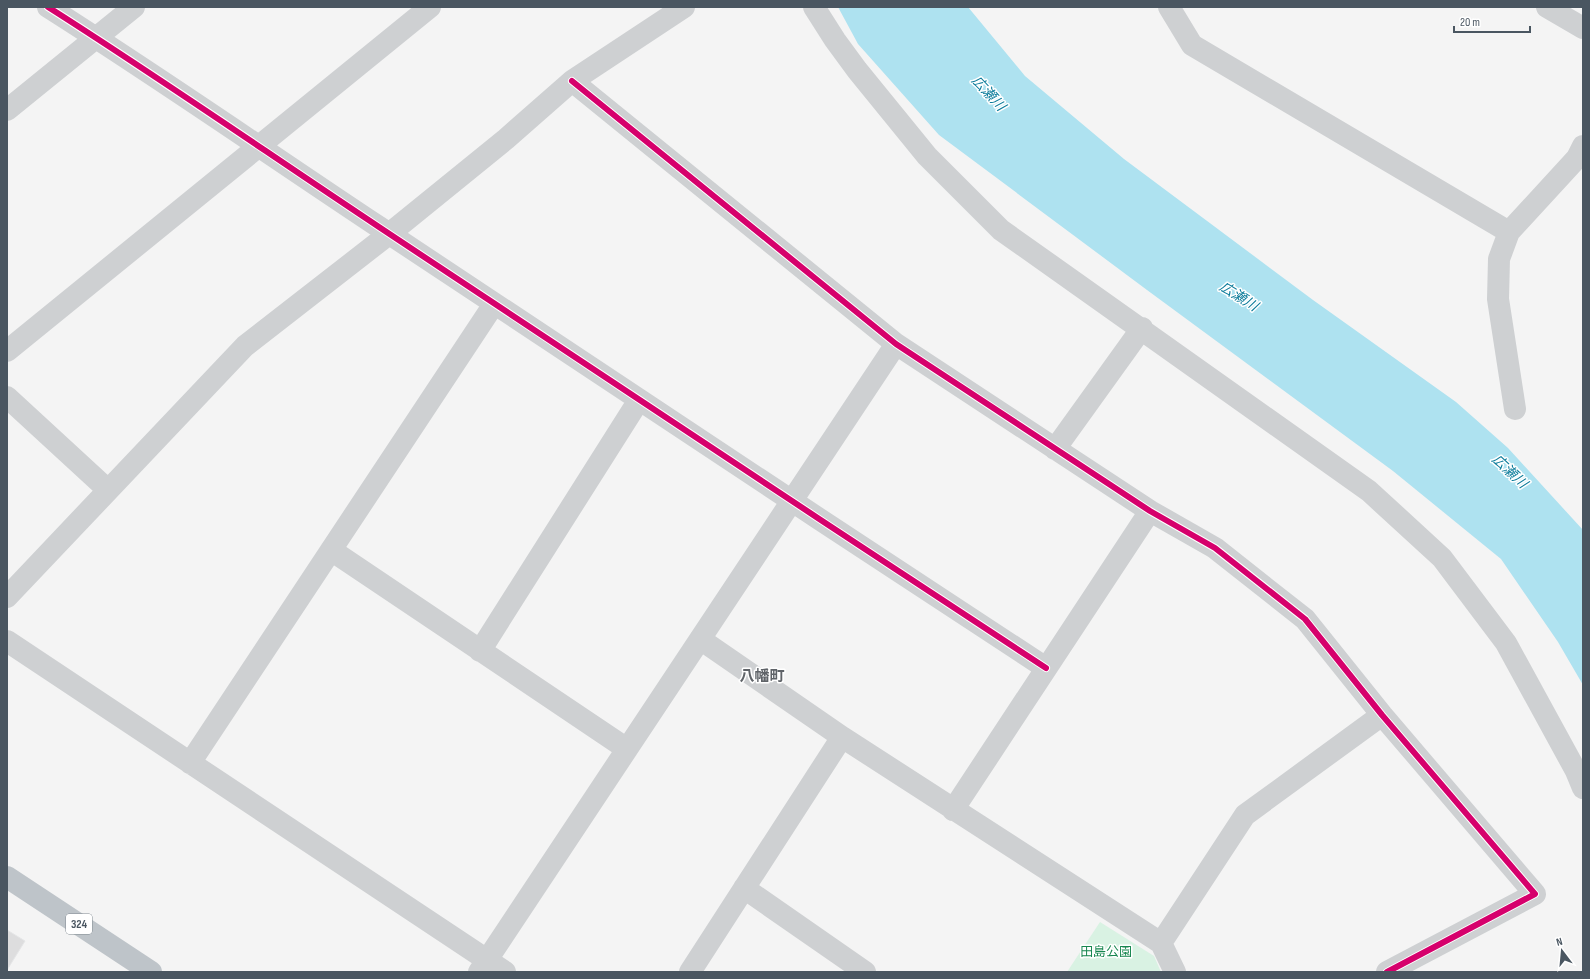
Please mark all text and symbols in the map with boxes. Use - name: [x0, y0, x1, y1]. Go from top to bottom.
- scale bar: [1454, 8, 1530, 34]
- text: 20 m: [1460, 15, 1480, 30]
- water label: 広瀬川: [968, 72, 1011, 116]
- water label: 広瀬川: [1216, 278, 1263, 316]
- water label: 広瀬川: [1489, 451, 1532, 493]
- district label: 八幡町: [739, 667, 785, 686]
- road number: 324: [66, 914, 92, 934]
- north arrow: [1542, 931, 1582, 971]
- text: N: [1555, 935, 1564, 949]
- park label: 田島公園: [1080, 944, 1132, 960]

